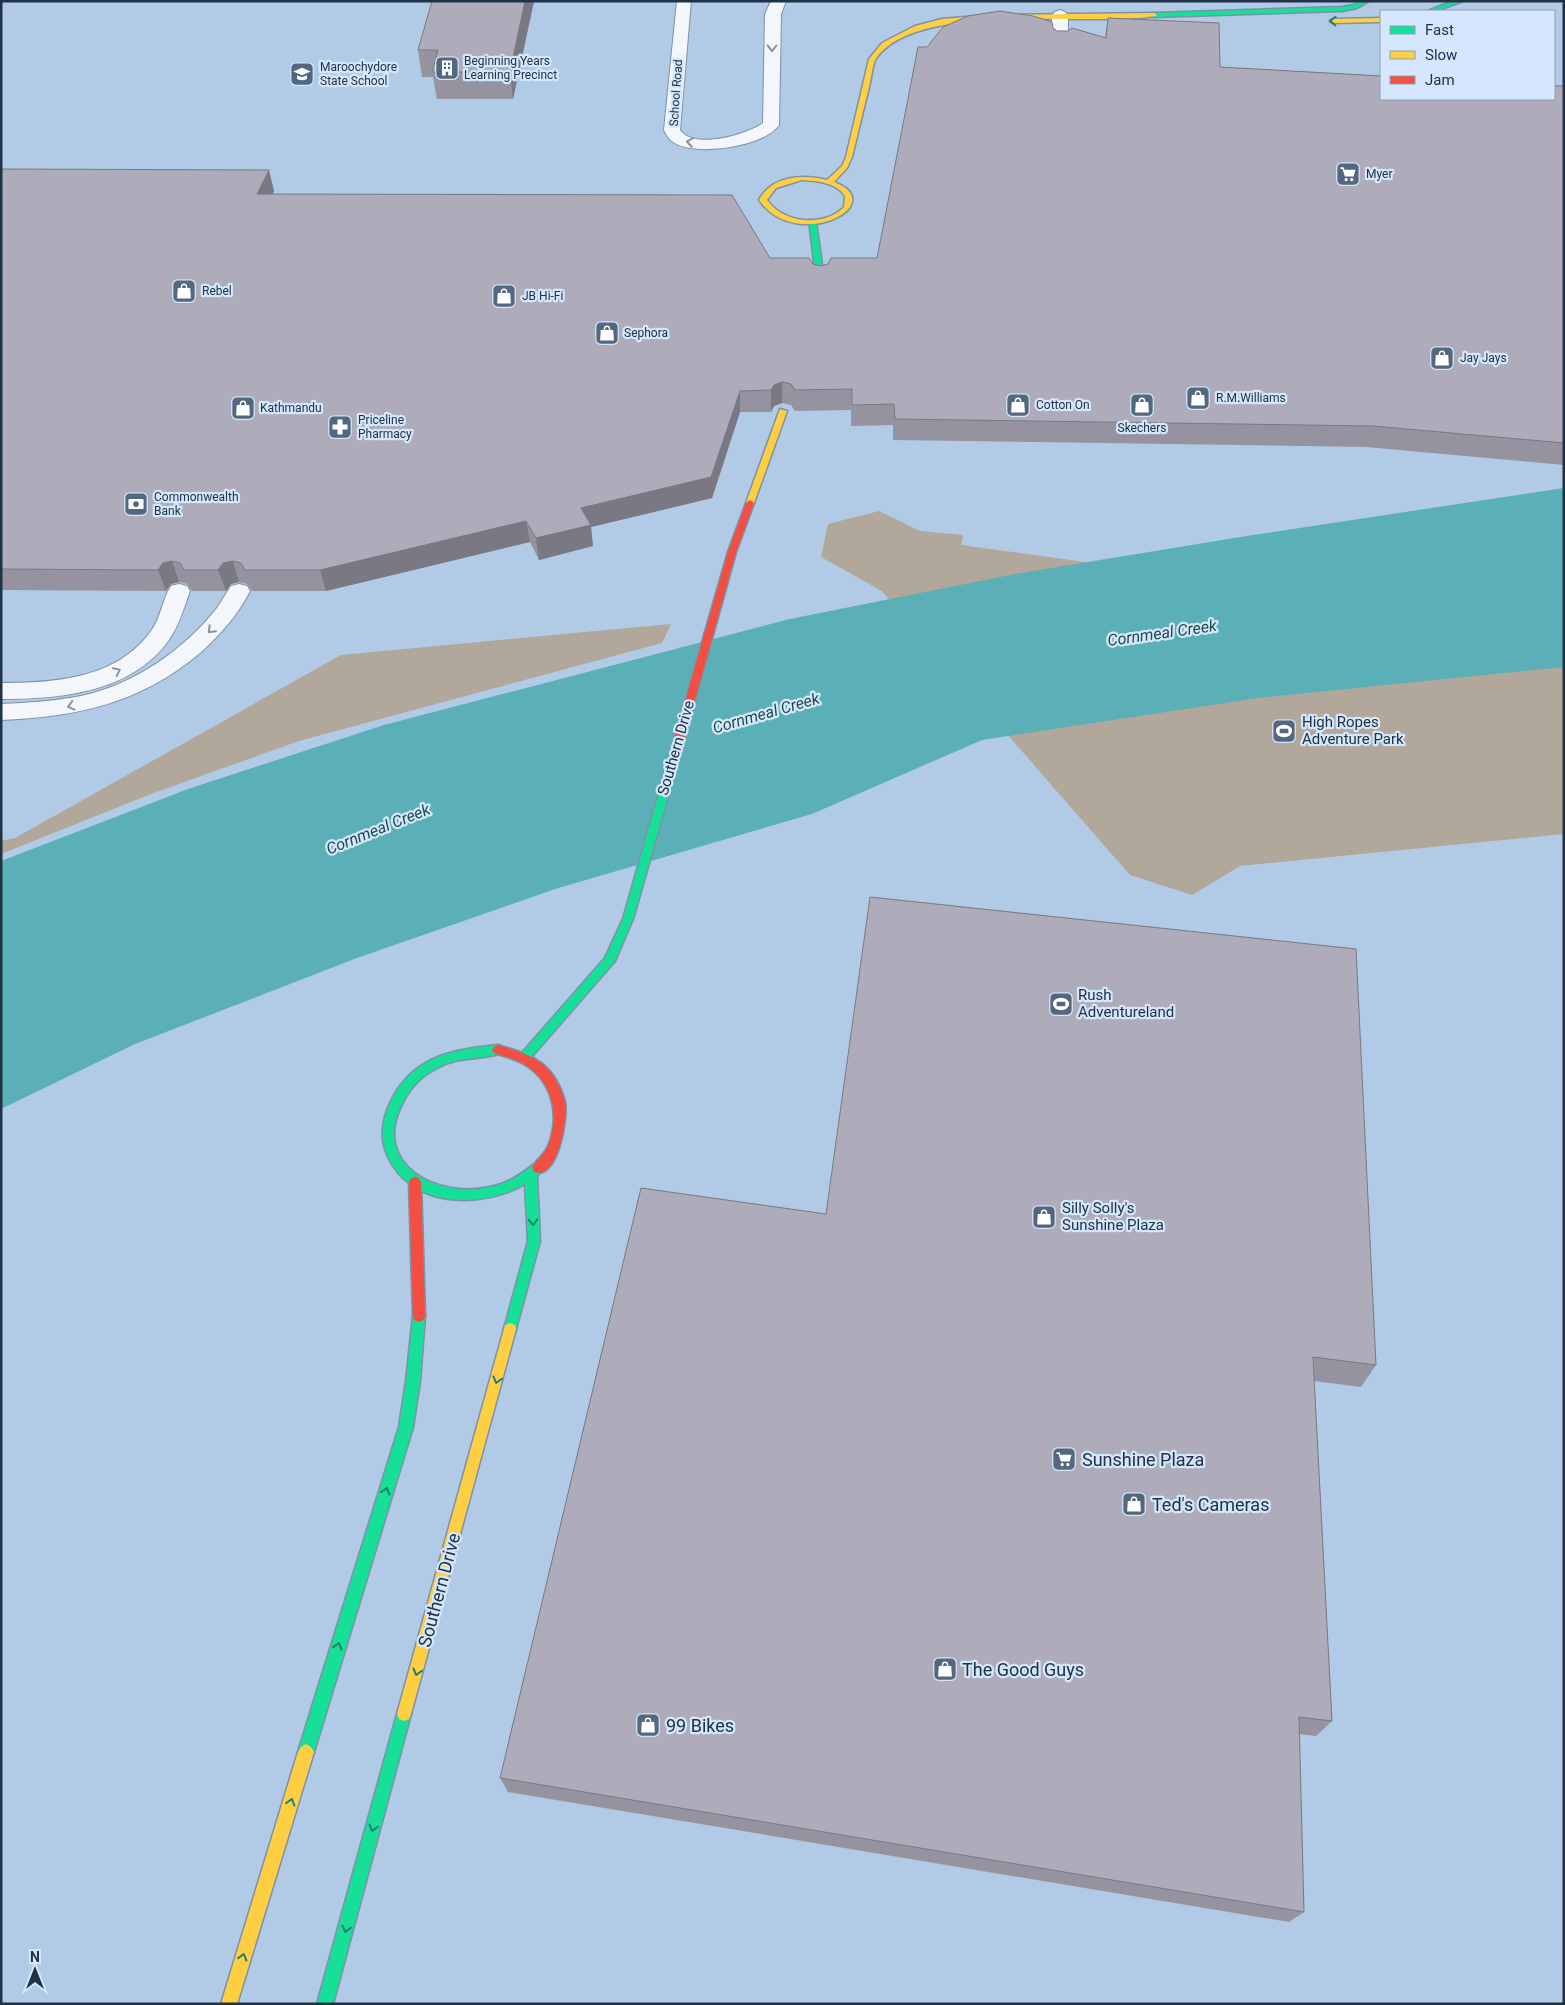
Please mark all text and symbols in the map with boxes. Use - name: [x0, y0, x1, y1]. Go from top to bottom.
- legend: [1380, 10, 1555, 100]
- one-way arrow: [1328, 16, 1336, 26]
- text: Fast: [1425, 21, 1454, 39]
- one-way arrow: [767, 44, 778, 52]
- text: Slow: [1425, 46, 1457, 64]
- place label: Beginning Years Learning Precinct: [464, 54, 557, 82]
- building icon: Beginning Years Learning Precinct: [434, 55, 460, 81]
- street label: School Road: [667, 59, 685, 127]
- place label: Maroochydore State School: [320, 60, 397, 88]
- school or university icon: Maroochydore State School: [289, 61, 315, 87]
- text: Jam: [1425, 71, 1455, 89]
- one-way arrow: [685, 138, 694, 148]
- supermarket icon: Myer: [1335, 161, 1361, 187]
- place label: Myer: [1366, 167, 1393, 181]
- shop icon: Rebel: [171, 278, 197, 304]
- shop icon: JB Hi-Fi: [491, 283, 517, 309]
- place label: Rebel: [202, 284, 232, 298]
- place label: JB Hi-Fi: [522, 289, 564, 303]
- shop icon: Sephora: [594, 320, 620, 346]
- place label: Sephora: [624, 326, 668, 340]
- shop icon: Jay Jays: [1429, 345, 1455, 371]
- place label: Jay Jays: [1460, 351, 1507, 365]
- shop icon: R.M.Williams: [1185, 385, 1211, 411]
- place label: R.M.Williams: [1216, 391, 1286, 405]
- shop icon: Cotton On: [1005, 392, 1031, 418]
- shop icon: Skechers: [1129, 392, 1155, 418]
- shop icon: Kathmandu: [230, 395, 256, 421]
- place label: Cotton On: [1036, 398, 1090, 412]
- place label: Kathmandu: [260, 401, 322, 415]
- place label: Priceline Pharmacy: [358, 413, 412, 441]
- pharmacy icon: Priceline Pharmacy: [327, 414, 353, 440]
- place label: Skechers: [1118, 421, 1166, 435]
- place label: Commonwealth Bank: [154, 490, 239, 518]
- bank icon: Commonwealth Bank: [123, 491, 149, 517]
- water label: Cornmeal Creek: [1106, 616, 1219, 650]
- one-way arrow: [207, 624, 216, 633]
- one-way arrow: [112, 666, 121, 677]
- water label: Cornmeal Creek: [710, 688, 823, 737]
- street label: Southern Drive: [654, 699, 698, 797]
- one-way arrow: [67, 701, 75, 711]
- place label: High Ropes Adventure Park: [1302, 713, 1404, 748]
- sports icon: High Ropes Adventure Park: [1271, 718, 1297, 744]
- water label: Cornmeal Creek: [323, 799, 434, 858]
- place label: Rush Adventureland: [1078, 986, 1174, 1021]
- sports icon: Rush Adventureland: [1048, 991, 1074, 1017]
- place label: Silly Solly's Sunshine Plaza: [1062, 1199, 1164, 1234]
- shop icon: Silly Solly's Sunshine Plaza: [1031, 1204, 1057, 1230]
- one-way arrow: [528, 1219, 538, 1227]
- one-way arrow: [492, 1376, 503, 1384]
- supermarket icon: Sunshine Plaza: [1051, 1446, 1077, 1472]
- place label: Sunshine Plaza: [1082, 1449, 1204, 1470]
- one-way arrow: [380, 1487, 390, 1496]
- shop icon: Ted's Cameras: [1121, 1491, 1147, 1517]
- place label: Ted's Cameras: [1152, 1494, 1269, 1515]
- street label: Southern Drive: [414, 1531, 464, 1649]
- one-way arrow: [333, 1643, 343, 1651]
- shop icon: The Good Guys: [932, 1656, 958, 1682]
- place label: The Good Guys: [962, 1659, 1084, 1680]
- one-way arrow: [412, 1667, 422, 1675]
- shop icon: 99 Bikes: [635, 1712, 661, 1738]
- place label: 99 Bikes: [666, 1715, 734, 1736]
- one-way arrow: [285, 1798, 295, 1806]
- one-way arrow: [369, 1824, 379, 1832]
- one-way arrow: [341, 1924, 352, 1933]
- north arrow: [10, 1945, 60, 1995]
- text: N: [30, 1949, 40, 1965]
- one-way arrow: [238, 1954, 248, 1962]

